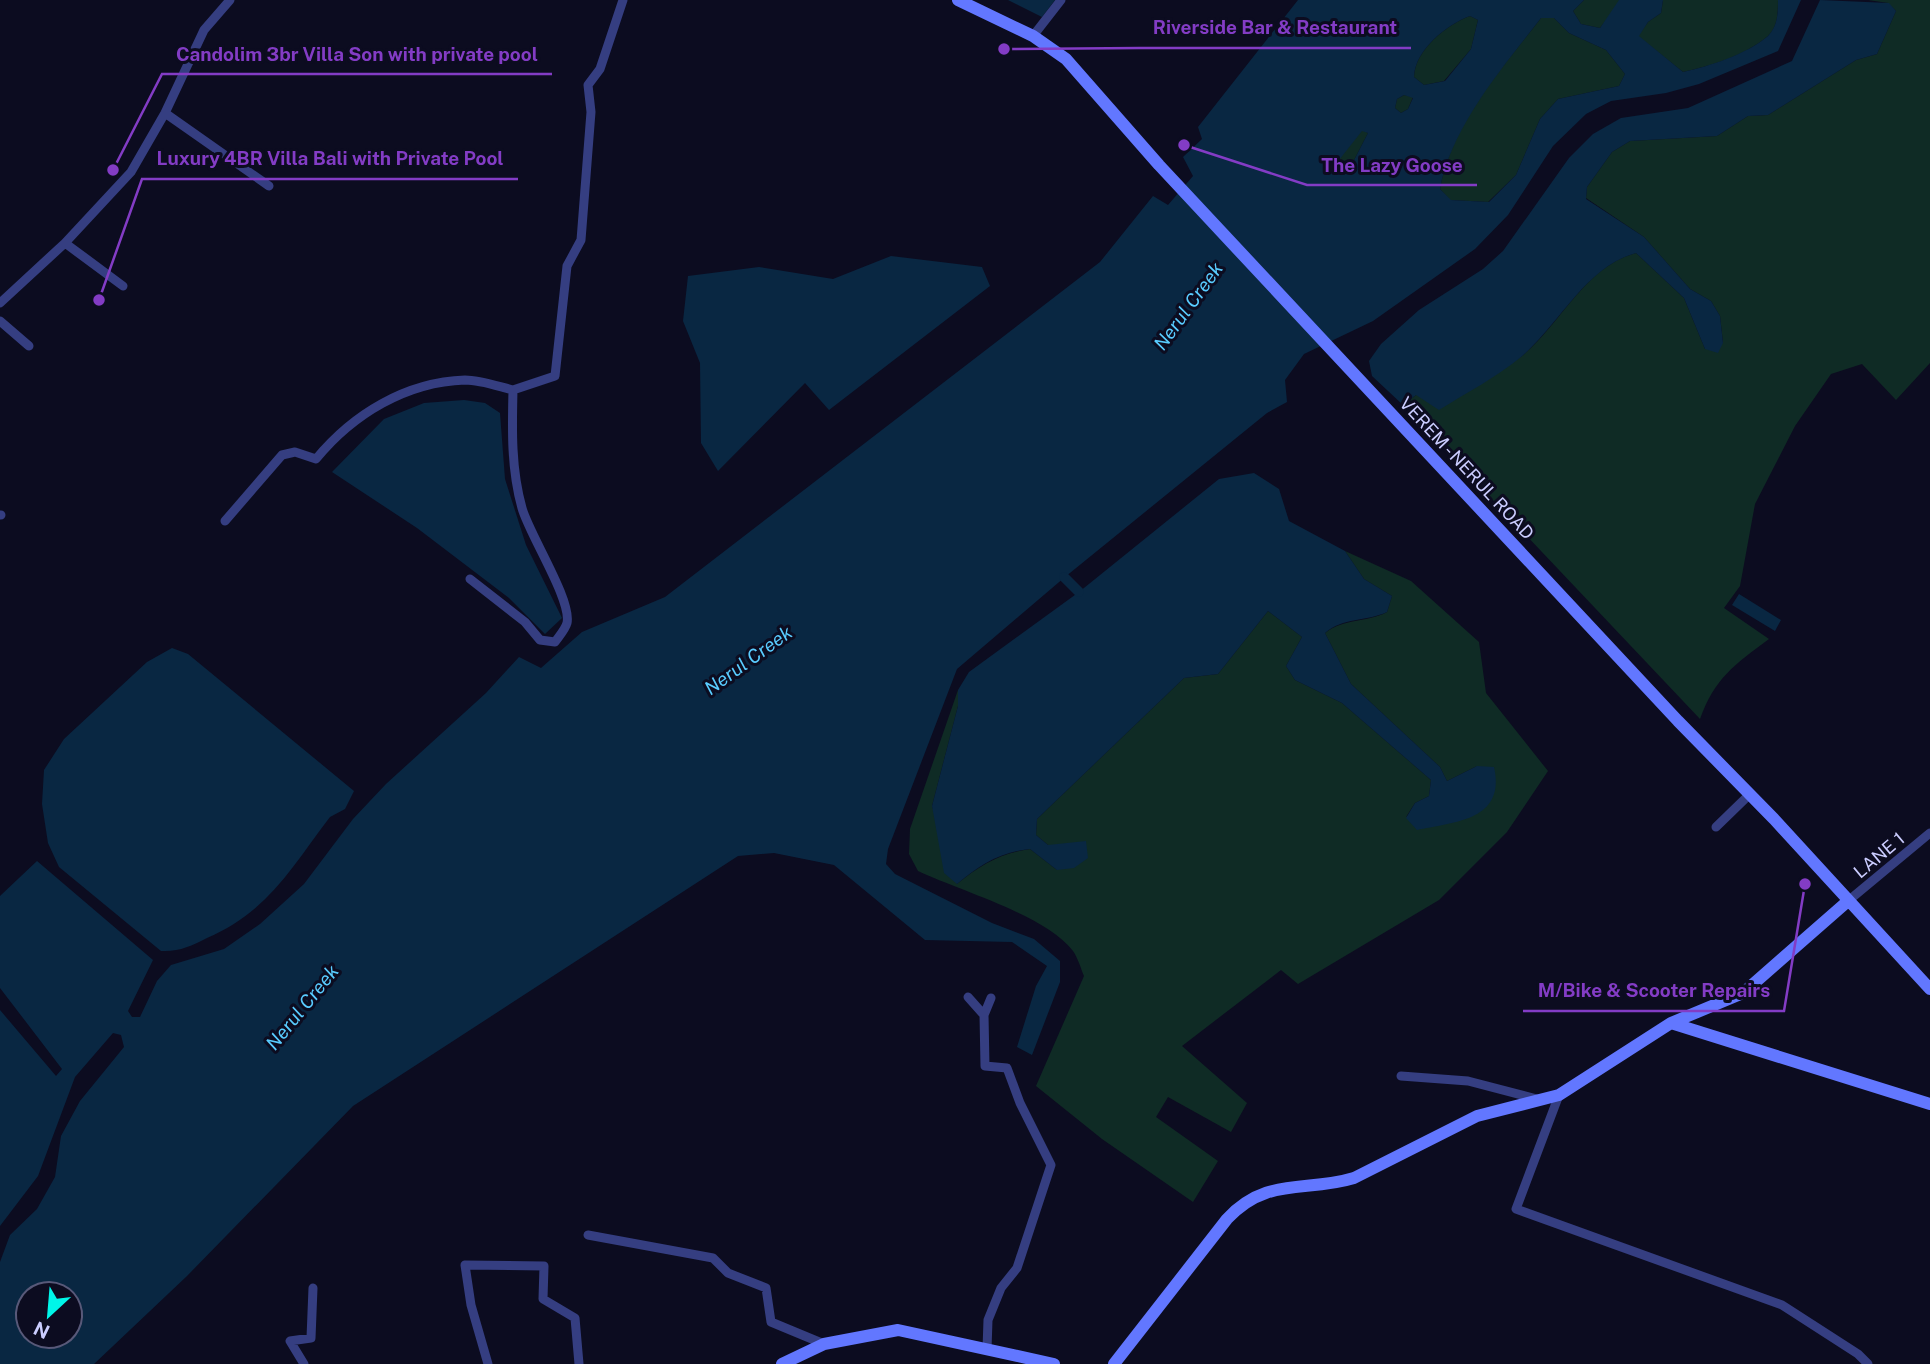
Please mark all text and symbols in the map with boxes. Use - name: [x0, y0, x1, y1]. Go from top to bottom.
- callout: Riverside Bar & Restaurant: [1139, 8, 1411, 48]
- text: Riverside Bar & Restaurant: [1153, 16, 1397, 38]
- callout: Candolim 3br Villa Son with private pool: [162, 34, 552, 74]
- text: Candolim 3br Villa Son with private pool: [176, 43, 538, 65]
- callout: Luxury 4BR Villa Bali with Private Pool: [142, 139, 518, 179]
- callout: The Lazy Goose: [1307, 145, 1477, 185]
- text: Luxury 4BR Villa Bali with Private Pool: [156, 147, 504, 169]
- text: The Lazy Goose: [1321, 154, 1463, 176]
- water label: Nerul Creek: [1149, 257, 1228, 354]
- street label: VEREM - NERUL ROAD: [1395, 392, 1539, 544]
- water label: Nerul Creek: [700, 620, 797, 699]
- street label: LANE 1: [1849, 828, 1909, 882]
- water label: Nerul Creek: [261, 960, 343, 1054]
- callout: M/Bike & Scooter Repairs: [1523, 971, 1784, 1011]
- text: M/Bike & Scooter Repairs: [1538, 979, 1770, 1001]
- north arrow: [14, 1280, 84, 1350]
- text: N: [30, 1317, 53, 1343]

